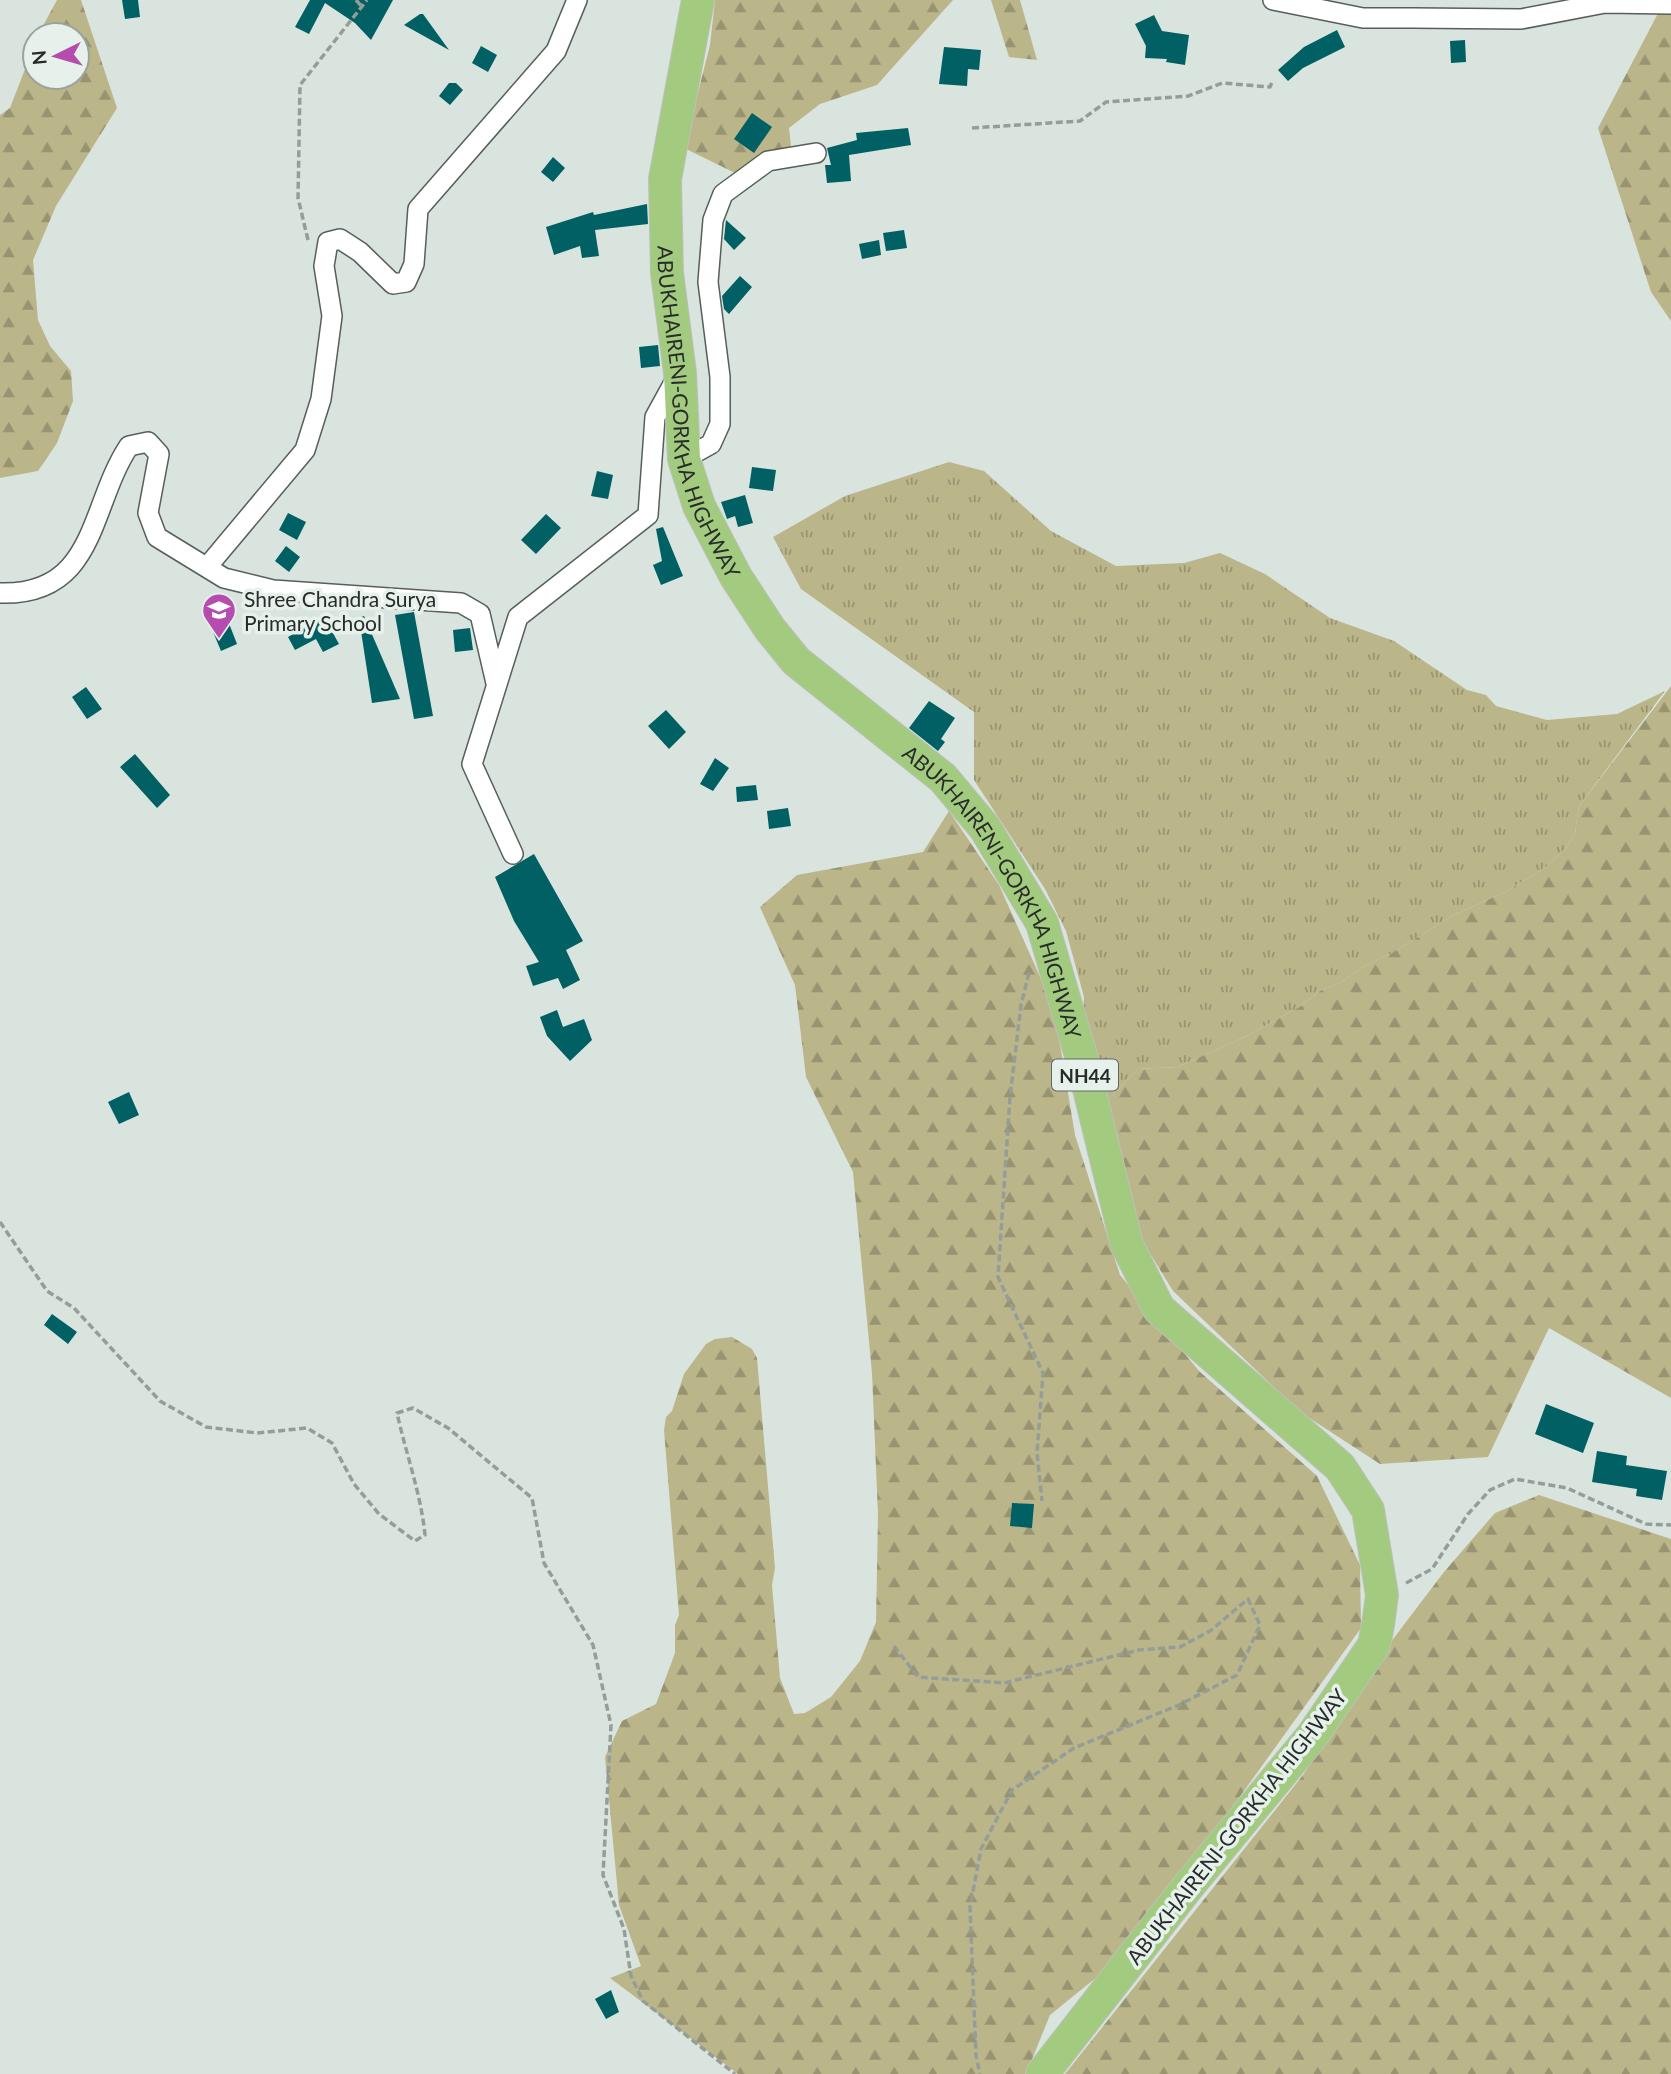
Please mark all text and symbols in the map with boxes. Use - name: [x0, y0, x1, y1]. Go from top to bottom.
- north arrow: [21, 21, 91, 91]
- text: N: [26, 49, 51, 66]
- street label: ABUKHAIRENI-GORKHA HIGHWAY: [654, 245, 747, 583]
- place label: Shree Chandra Surya Primary School: [244, 586, 436, 635]
- school or university icon: Shree Chandra Surya Primary School: [200, 591, 238, 640]
- street label: ABUKHAIRENI-GORKHA HIGHWAY: [899, 739, 1088, 1042]
- road number: NH44: [1052, 1060, 1118, 1091]
- street label: ABUKHAIRENI-GORKHA HIGHWAY: [1121, 1683, 1352, 1969]

